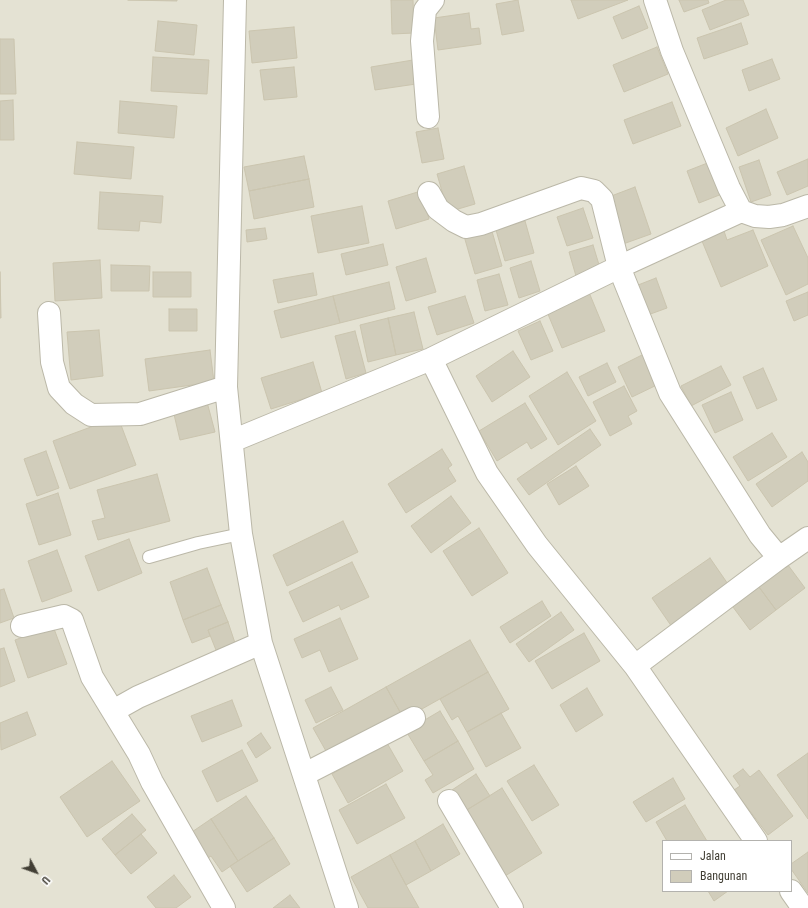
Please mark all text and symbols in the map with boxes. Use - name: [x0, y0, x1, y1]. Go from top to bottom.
- legend: [662, 840, 792, 892]
- text: Jalan: [700, 849, 726, 863]
- north arrow: [16, 852, 56, 892]
- text: Bangunan: [700, 869, 747, 883]
- text: U: [38, 874, 52, 887]

